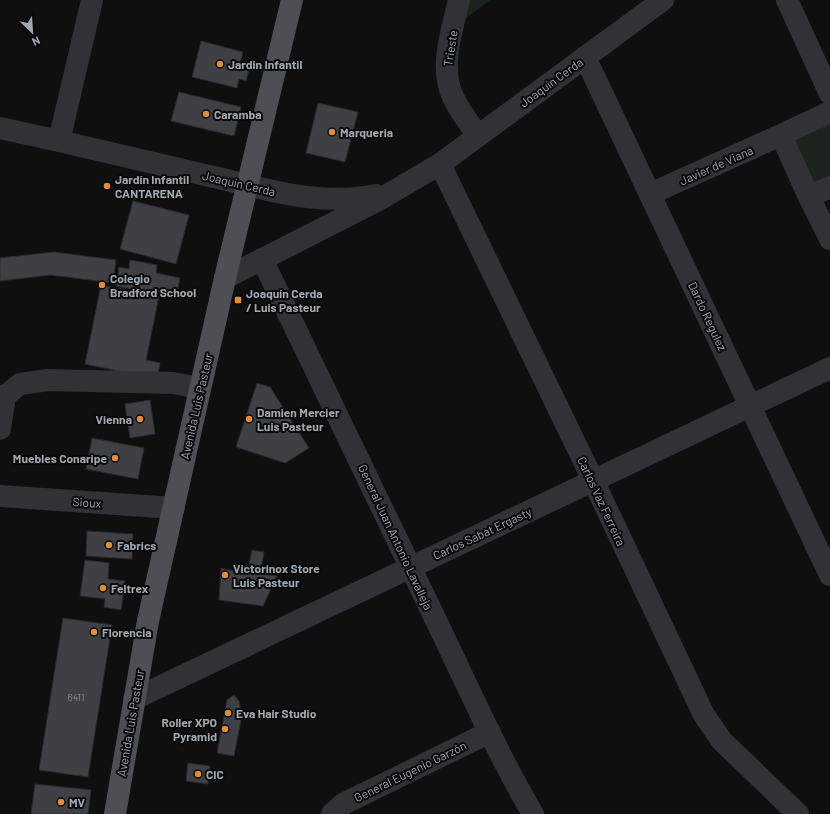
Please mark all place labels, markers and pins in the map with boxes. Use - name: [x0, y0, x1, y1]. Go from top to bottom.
- place label: Jardin Infantil: [228, 57, 302, 71]
- marker: Jardin Infantil: [215, 59, 225, 69]
- place label: Caramba: [214, 107, 262, 121]
- marker: Caramba: [201, 109, 211, 119]
- place label: Marqueria: [340, 125, 393, 139]
- marker: Marqueria: [327, 127, 337, 137]
- place label: Jardín Infantil CANTARENA: [115, 172, 189, 200]
- marker: Jardín Infantil CANTARENA: [102, 181, 112, 191]
- place label: Colegio Bradford School: [110, 271, 196, 299]
- marker: Colegio Bradford School: [97, 280, 107, 290]
- place label: Joaquín Cerda / Luis Pasteur: [246, 286, 323, 314]
- marker: Joaquín Cerda / Luis Pasteur: [233, 295, 243, 305]
- place label: Damien Mercier Luis Pasteur: [257, 405, 340, 433]
- place label: Vienna: [95, 412, 132, 426]
- marker: Vienna: [135, 414, 145, 424]
- marker: Damien Mercier Luis Pasteur: [244, 414, 254, 424]
- place label: Muebles Conaripe: [13, 451, 107, 465]
- marker: Muebles Conaripe: [110, 453, 120, 463]
- place label: Fabrics: [117, 538, 156, 552]
- marker: Fabrics: [104, 540, 114, 550]
- place label: Victorinox Store Luis Pasteur: [233, 561, 320, 589]
- marker: Victorinox Store Luis Pasteur: [220, 570, 230, 580]
- place label: Feltrex: [111, 581, 149, 595]
- marker: Feltrex: [98, 583, 108, 593]
- place label: Florencia: [102, 625, 152, 639]
- marker: Florencia: [89, 627, 99, 637]
- place label: Eva Hair Studio: [236, 706, 317, 720]
- marker: Eva Hair Studio: [223, 708, 233, 718]
- place label: Roller XPO Pyramid: [161, 715, 217, 743]
- marker: Roller XPO Pyramid: [220, 724, 230, 734]
- place label: CIC: [206, 767, 224, 781]
- marker: CIC: [193, 769, 203, 779]
- place label: MV: [69, 795, 86, 809]
- marker: MV: [56, 797, 66, 807]

